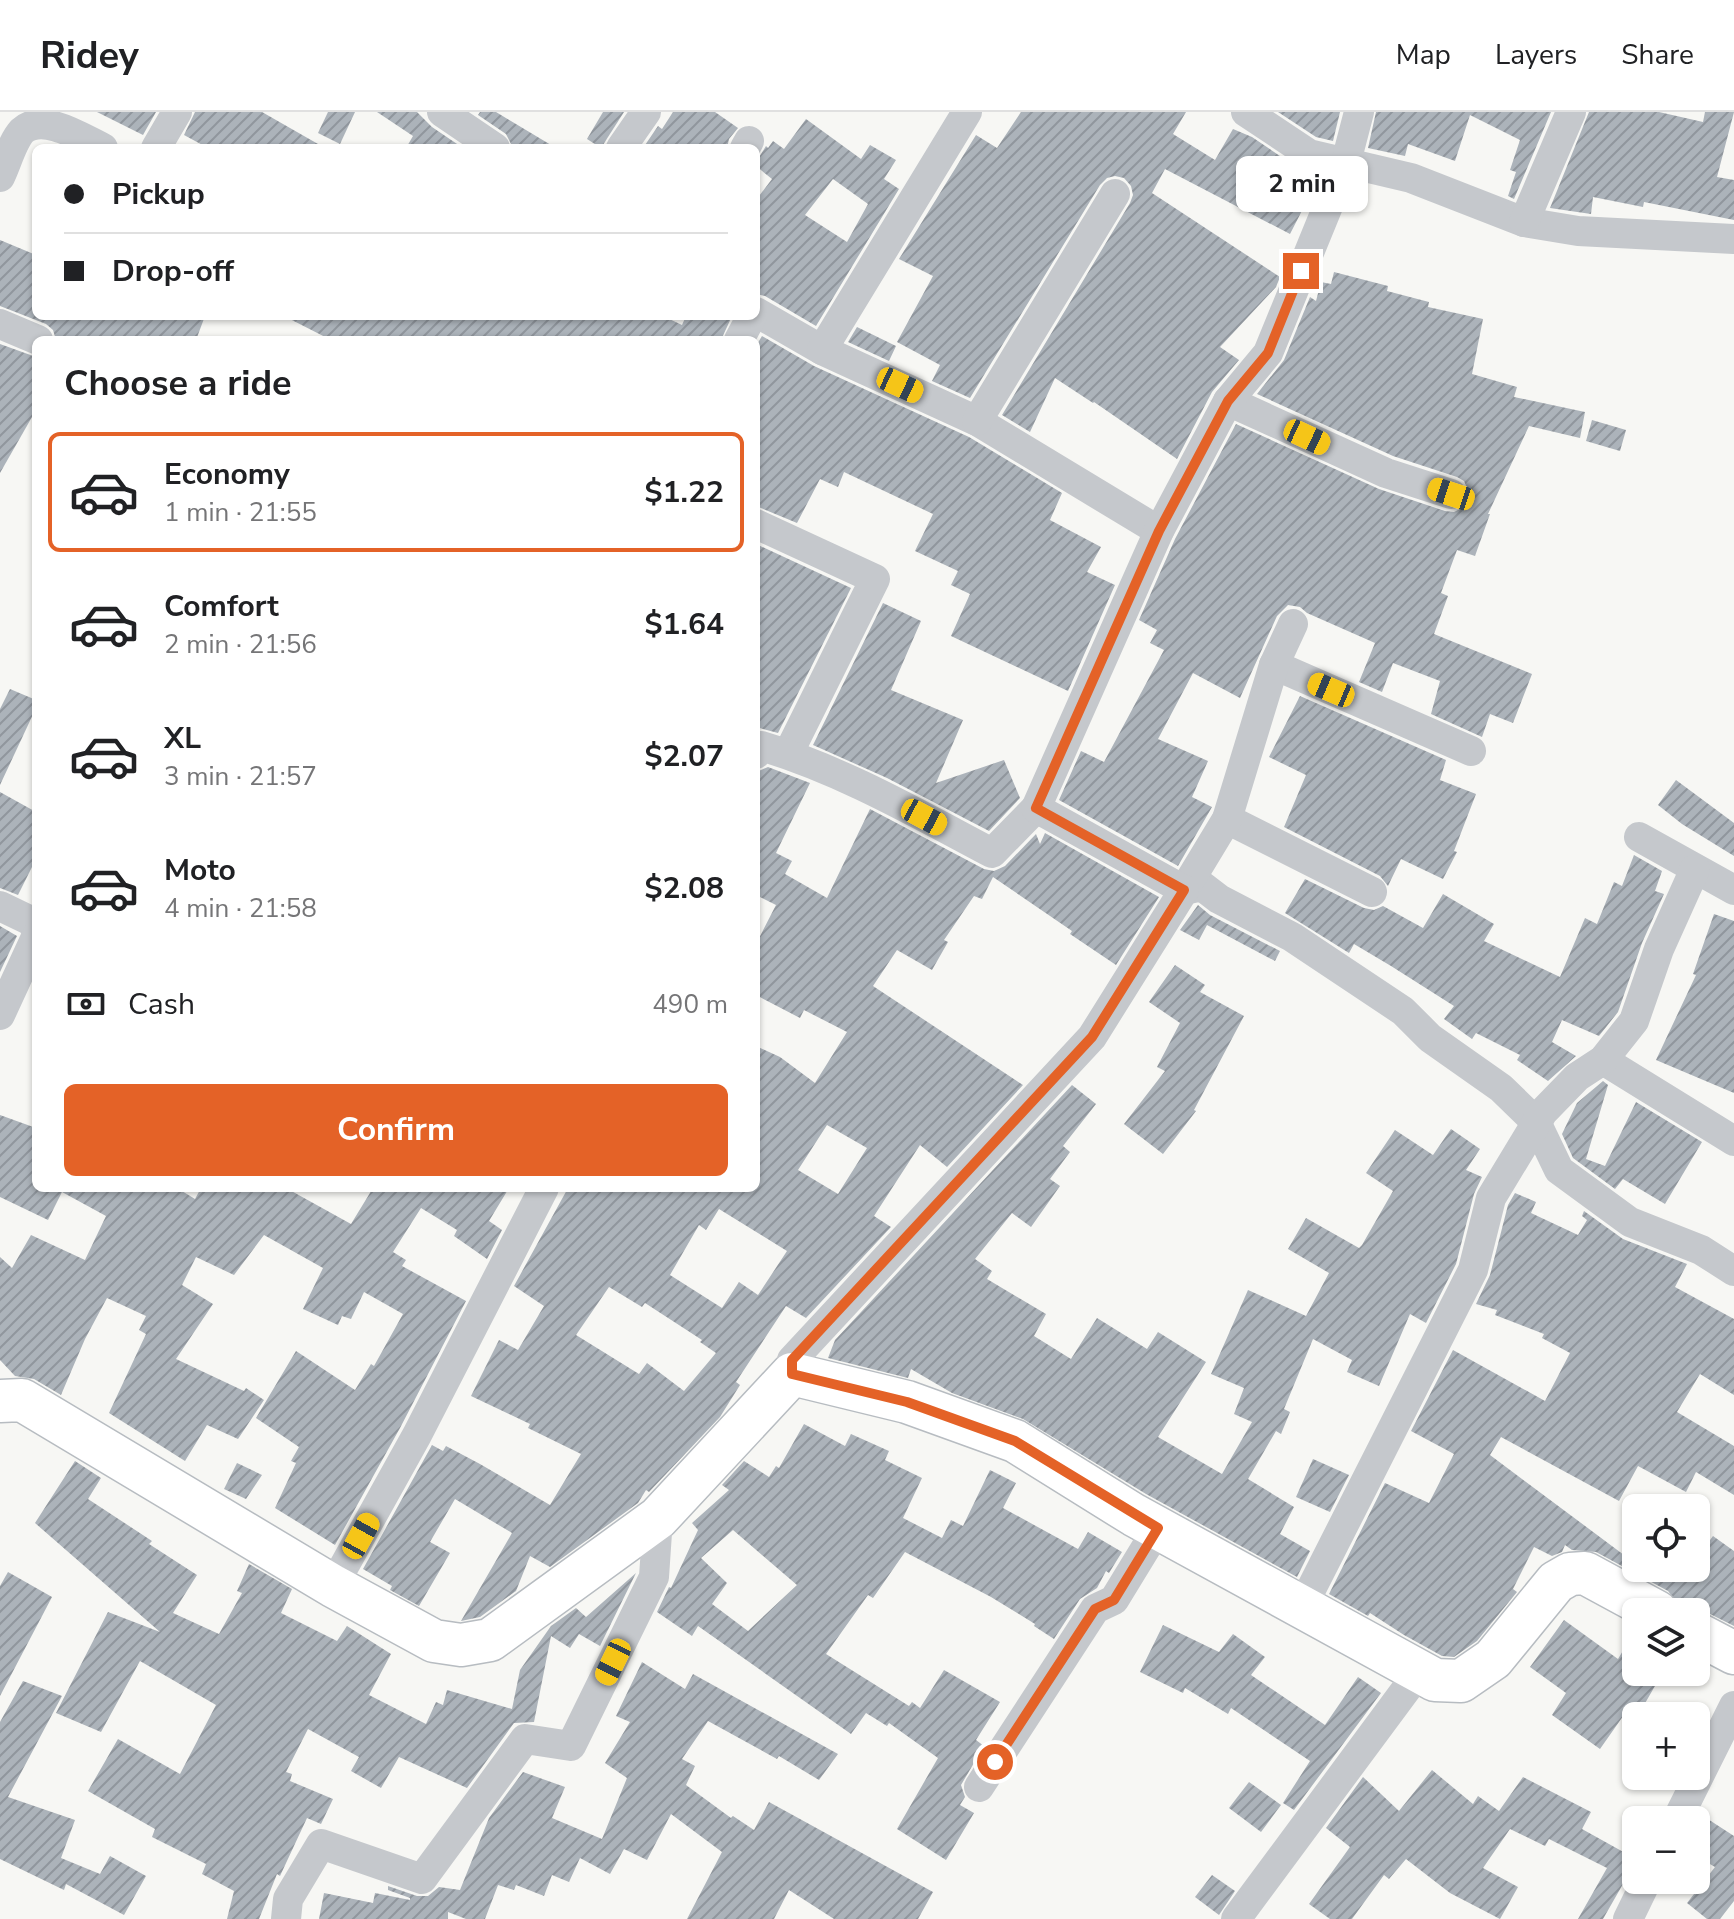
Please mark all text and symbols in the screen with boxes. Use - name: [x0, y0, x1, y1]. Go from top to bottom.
- text: Ridey: [40, 30, 139, 81]
- text: Map: [1396, 36, 1451, 74]
- text: Layers: [1495, 36, 1577, 74]
- text: Share: [1621, 36, 1694, 74]
- callout: 2 min: [1235, 155, 1367, 211]
- text: 2 min: [1268, 166, 1336, 201]
- text: Pickup: [112, 174, 205, 215]
- text: Drop-off: [112, 251, 234, 292]
- route end: [1283, 253, 1319, 289]
- text: Choose a ride: [64, 359, 292, 408]
- car: [873, 364, 927, 406]
- car: [1280, 416, 1334, 458]
- text: Economy: [164, 454, 290, 495]
- icon: car: [68, 456, 140, 528]
- text: $1.22: [645, 472, 724, 513]
- car: [1424, 475, 1478, 513]
- text: 1 min · 21:55: [164, 495, 317, 530]
- text: Comfort: [164, 586, 279, 627]
- icon: car: [68, 588, 140, 660]
- text: $1.64: [645, 604, 724, 645]
- text: 2 min · 21:56: [164, 627, 317, 662]
- car: [1304, 670, 1358, 710]
- text: XL: [164, 718, 201, 759]
- icon: car: [68, 720, 140, 792]
- text: $2.07: [645, 736, 724, 777]
- text: 3 min · 21:57: [164, 759, 317, 794]
- car: [897, 795, 951, 839]
- text: Moto: [164, 850, 236, 891]
- icon: car: [68, 852, 140, 924]
- text: $2.08: [645, 868, 724, 909]
- text: 4 min · 21:58: [164, 891, 317, 926]
- icon: cash: [64, 982, 108, 1026]
- text: Cash: [128, 984, 195, 1025]
- text: 490 m: [652, 987, 728, 1022]
- button: Confirm: [64, 1084, 728, 1176]
- map controls: [1622, 1494, 1710, 1894]
- button: locate: [1622, 1494, 1710, 1582]
- car: [339, 1509, 383, 1563]
- button: layers: [1622, 1598, 1710, 1686]
- car: [592, 1635, 634, 1689]
- button: +: [1622, 1702, 1710, 1790]
- route start: [977, 1744, 1013, 1780]
- button: −: [1622, 1806, 1710, 1894]

